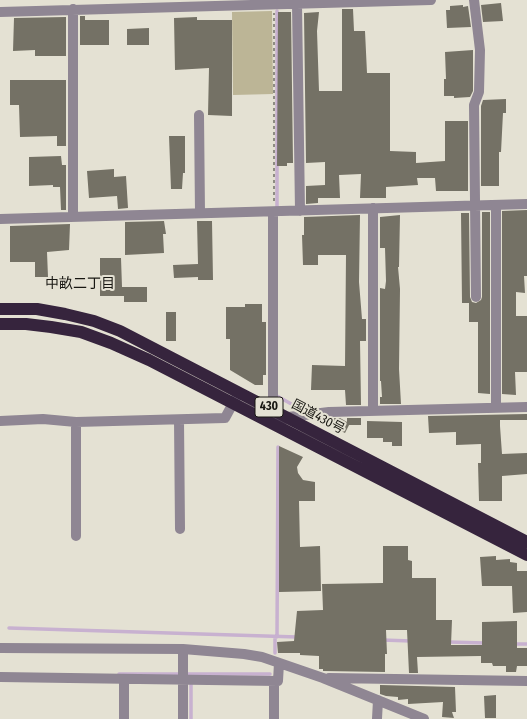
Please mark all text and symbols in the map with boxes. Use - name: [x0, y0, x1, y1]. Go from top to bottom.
- district label: 中畝二丁目: [45, 276, 115, 292]
- road number: 430: [255, 397, 283, 417]
- street label: 国道430号: [289, 397, 347, 437]

